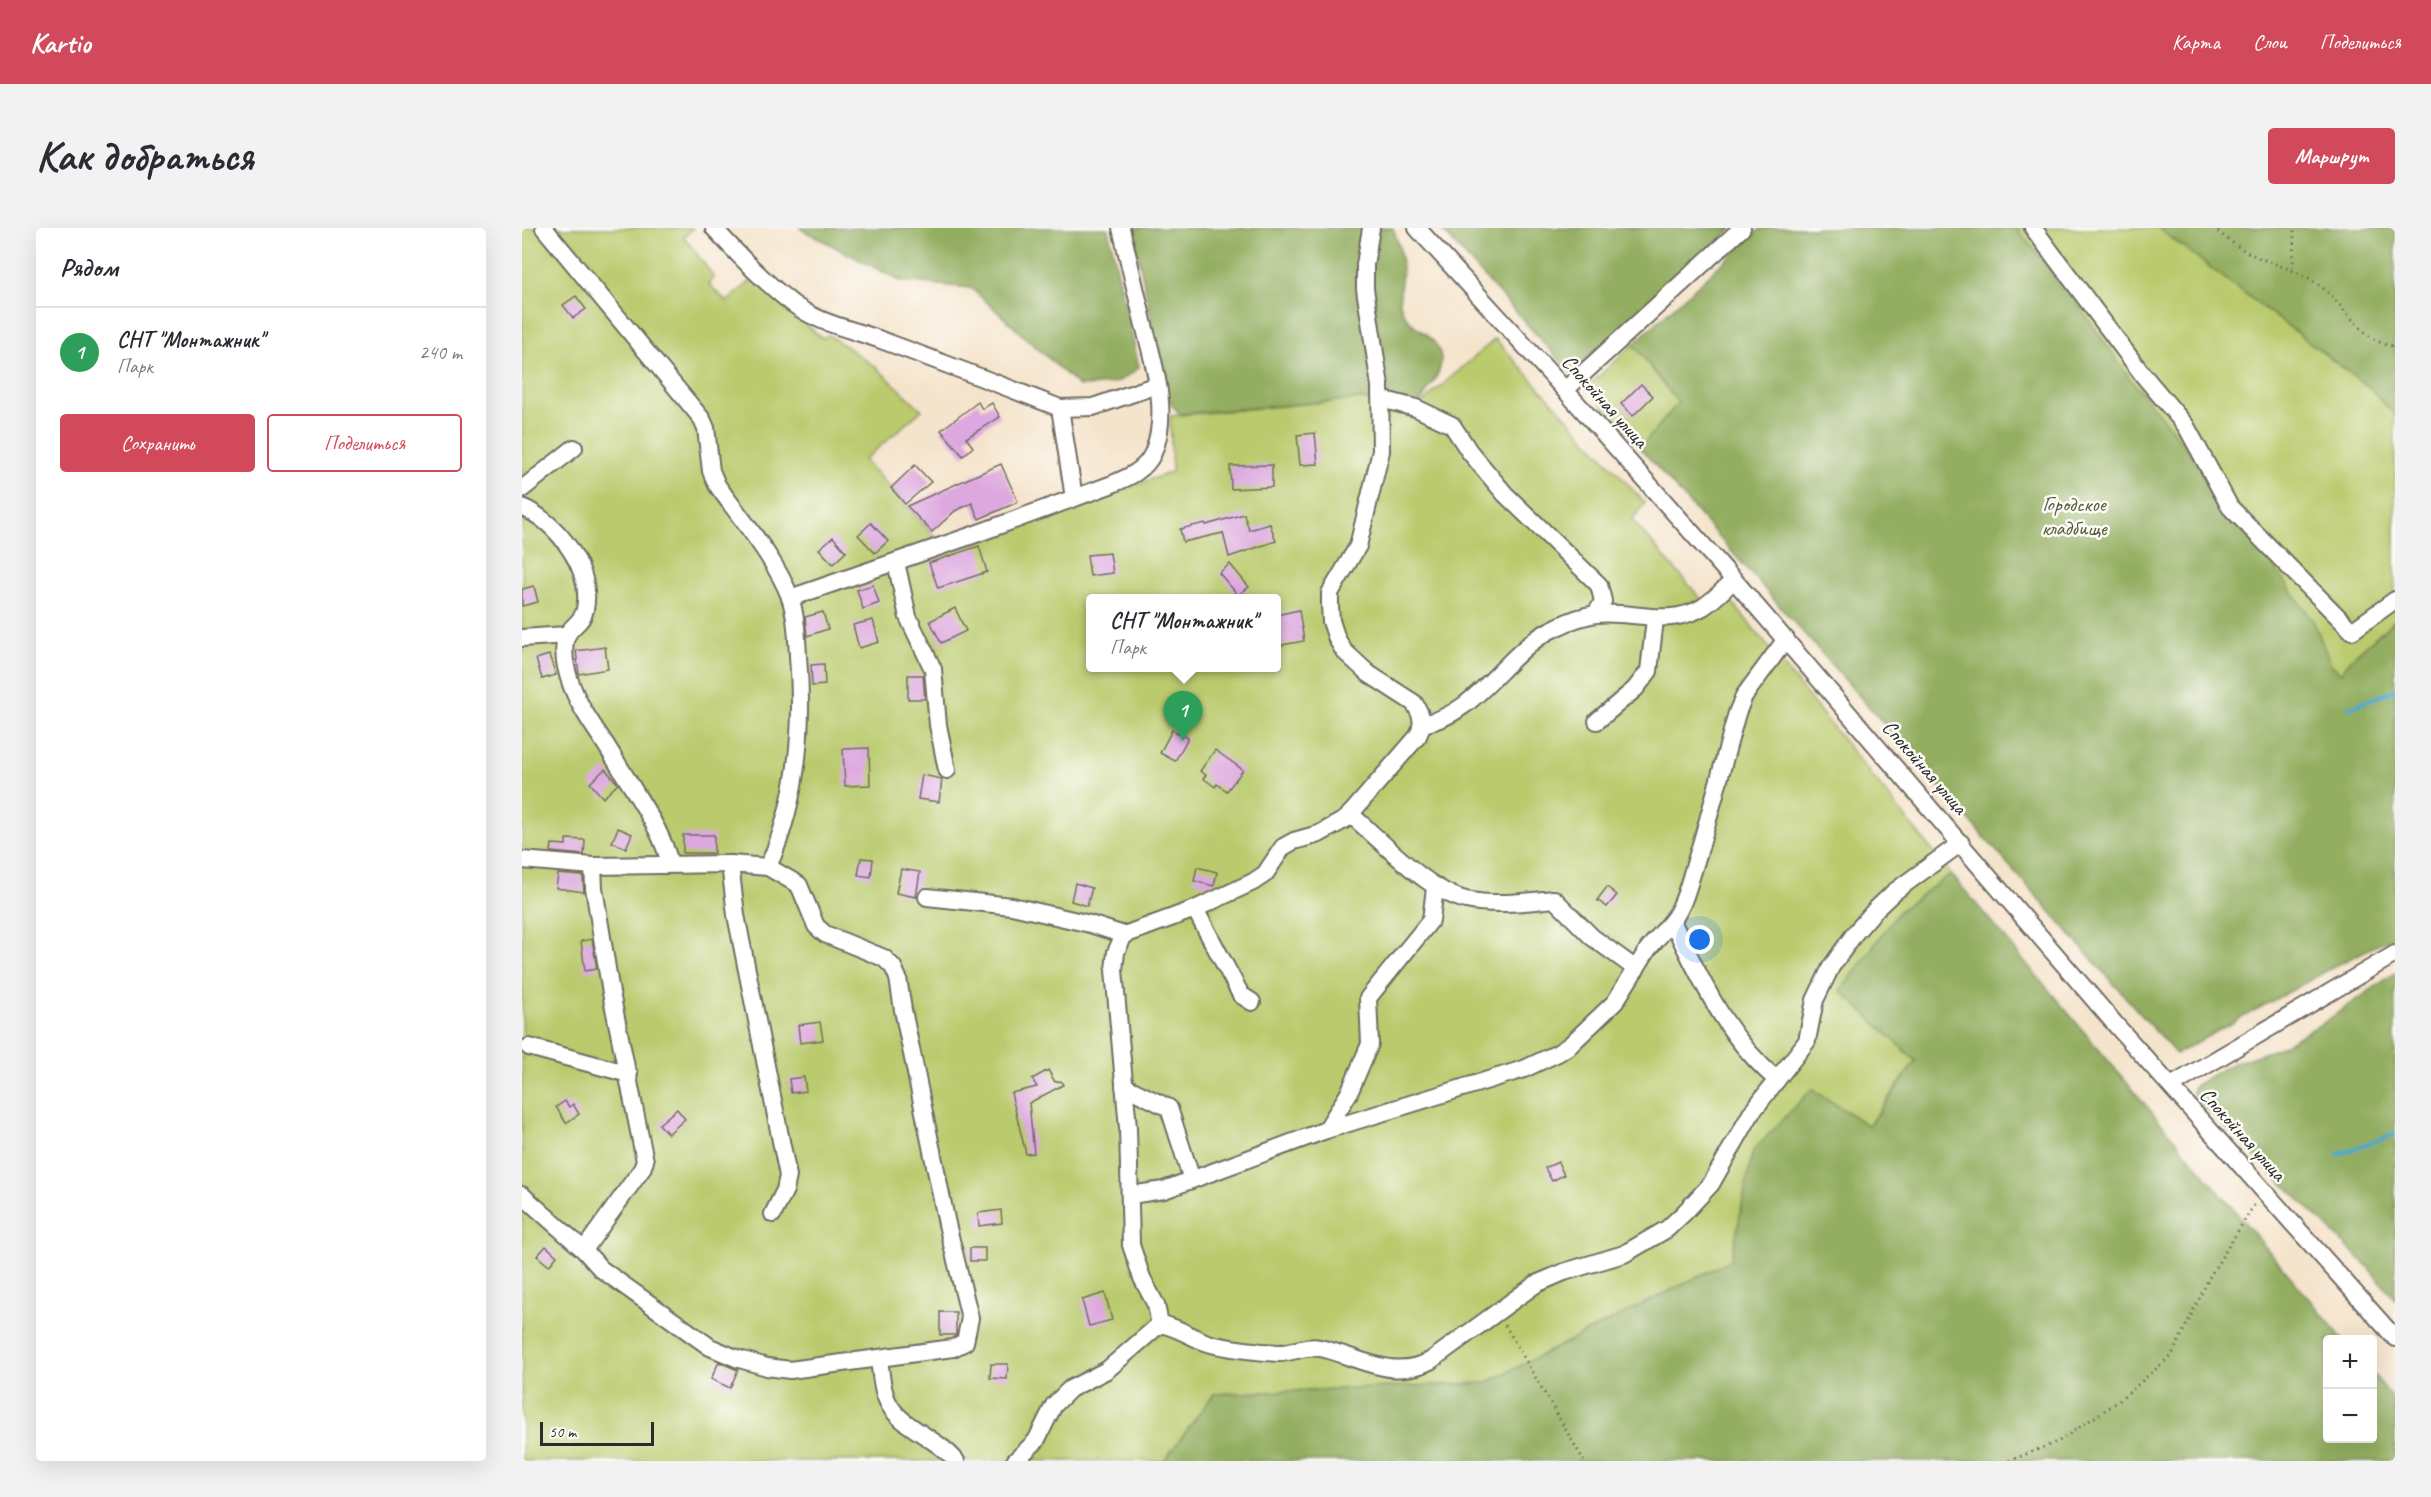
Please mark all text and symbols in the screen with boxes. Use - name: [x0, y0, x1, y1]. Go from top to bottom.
- text: Kartio: [30, 25, 91, 60]
- text: Карта: [2172, 29, 2220, 55]
- text: Слои: [2253, 29, 2287, 55]
- text: Поделиться: [2320, 29, 2401, 55]
- button: Маршрут: [2268, 128, 2395, 184]
- text: Как добраться: [36, 130, 253, 183]
- text: Рядом: [60, 251, 118, 284]
- text: СНТ "Монтажник": [117, 326, 264, 354]
- text: 1: [75, 340, 84, 365]
- text: 240 m: [419, 340, 462, 365]
- street label: Спокойная улица: [1556, 349, 1655, 454]
- text: Парк: [117, 354, 153, 379]
- button: Сохранить: [60, 414, 255, 472]
- button: Поделиться: [267, 414, 462, 472]
- park label: Городское кладбище: [2041, 491, 2108, 541]
- popup: [1086, 594, 1281, 672]
- text: СНТ "Монтажник": [1110, 607, 1257, 635]
- text: Парк: [1110, 635, 1146, 660]
- pin: 1: [1164, 692, 1202, 741]
- street label: Спокойная улица: [1877, 714, 1974, 821]
- your location: [1685, 925, 1714, 954]
- street label: Спокойная улица: [2194, 1082, 2293, 1187]
- map controls: [2323, 1335, 2377, 1443]
- button: +: [2323, 1335, 2377, 1389]
- button: −: [2323, 1389, 2377, 1443]
- scale bar: [540, 1419, 654, 1446]
- text: 50 m: [549, 1422, 576, 1442]

